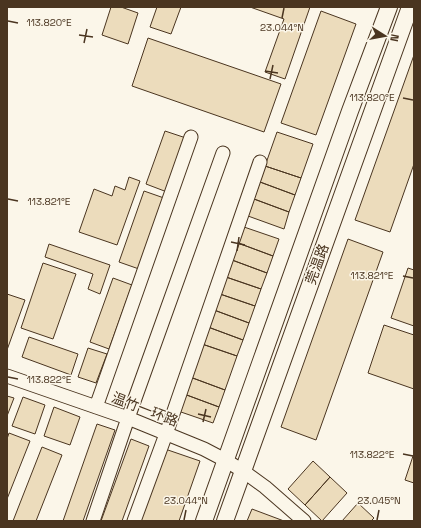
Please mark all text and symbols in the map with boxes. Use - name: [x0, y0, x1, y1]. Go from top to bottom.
- text: 113.820°E: [26, 16, 72, 29]
- north arrow: [365, 16, 405, 56]
- text: 23.044°N: [260, 21, 304, 34]
- text: N: [387, 33, 402, 43]
- text: 113.820°E: [349, 91, 395, 104]
- text: 113.821°E: [28, 195, 71, 208]
- street label: 莞温路: [301, 241, 333, 287]
- text: 113.821°E: [351, 269, 394, 282]
- text: 113.822°E: [27, 373, 72, 386]
- street label: 温竹一环路: [109, 388, 181, 430]
- text: 113.822°E: [350, 448, 395, 461]
- text: 23.044°N: [164, 494, 208, 507]
- text: 23.045°N: [357, 494, 401, 507]

